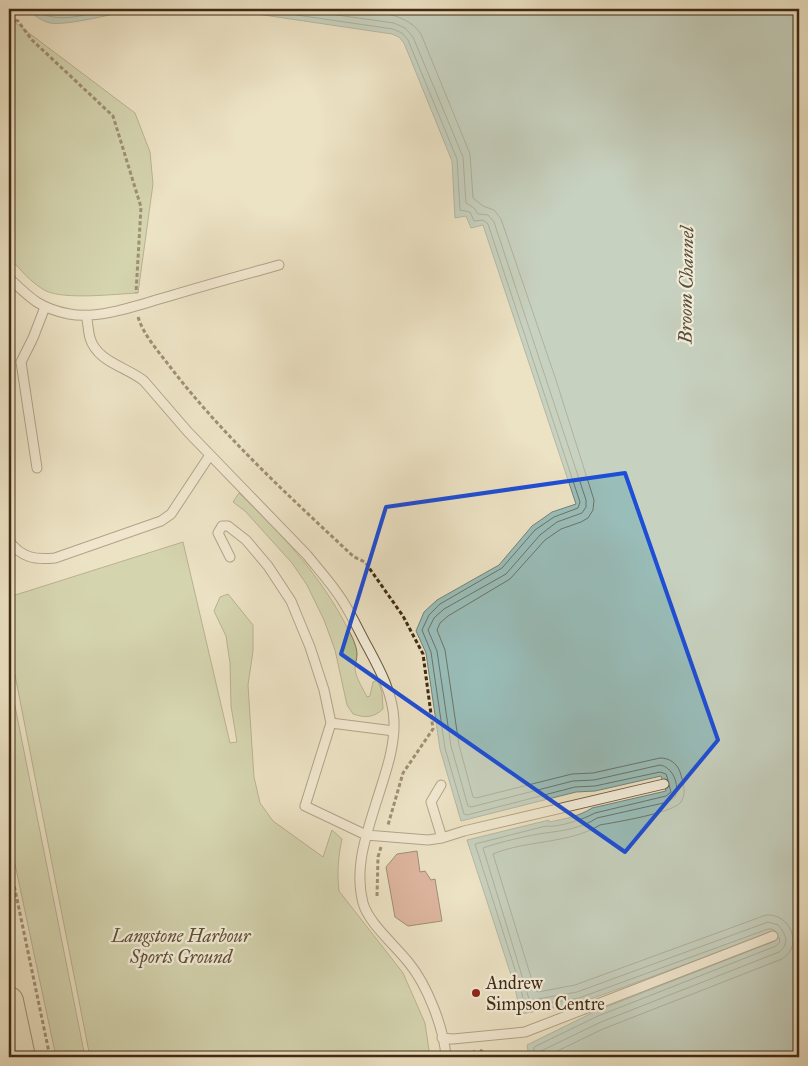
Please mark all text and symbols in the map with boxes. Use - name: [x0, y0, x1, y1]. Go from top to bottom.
- water label: Broom Channel: [673, 224, 699, 345]
- park label: Langstone Harbour Sports Ground: [111, 925, 252, 969]
- place label: Andrew Simpson Centre: [485, 972, 605, 1015]
- marker: Andrew Simpson Centre: [470, 987, 482, 999]

